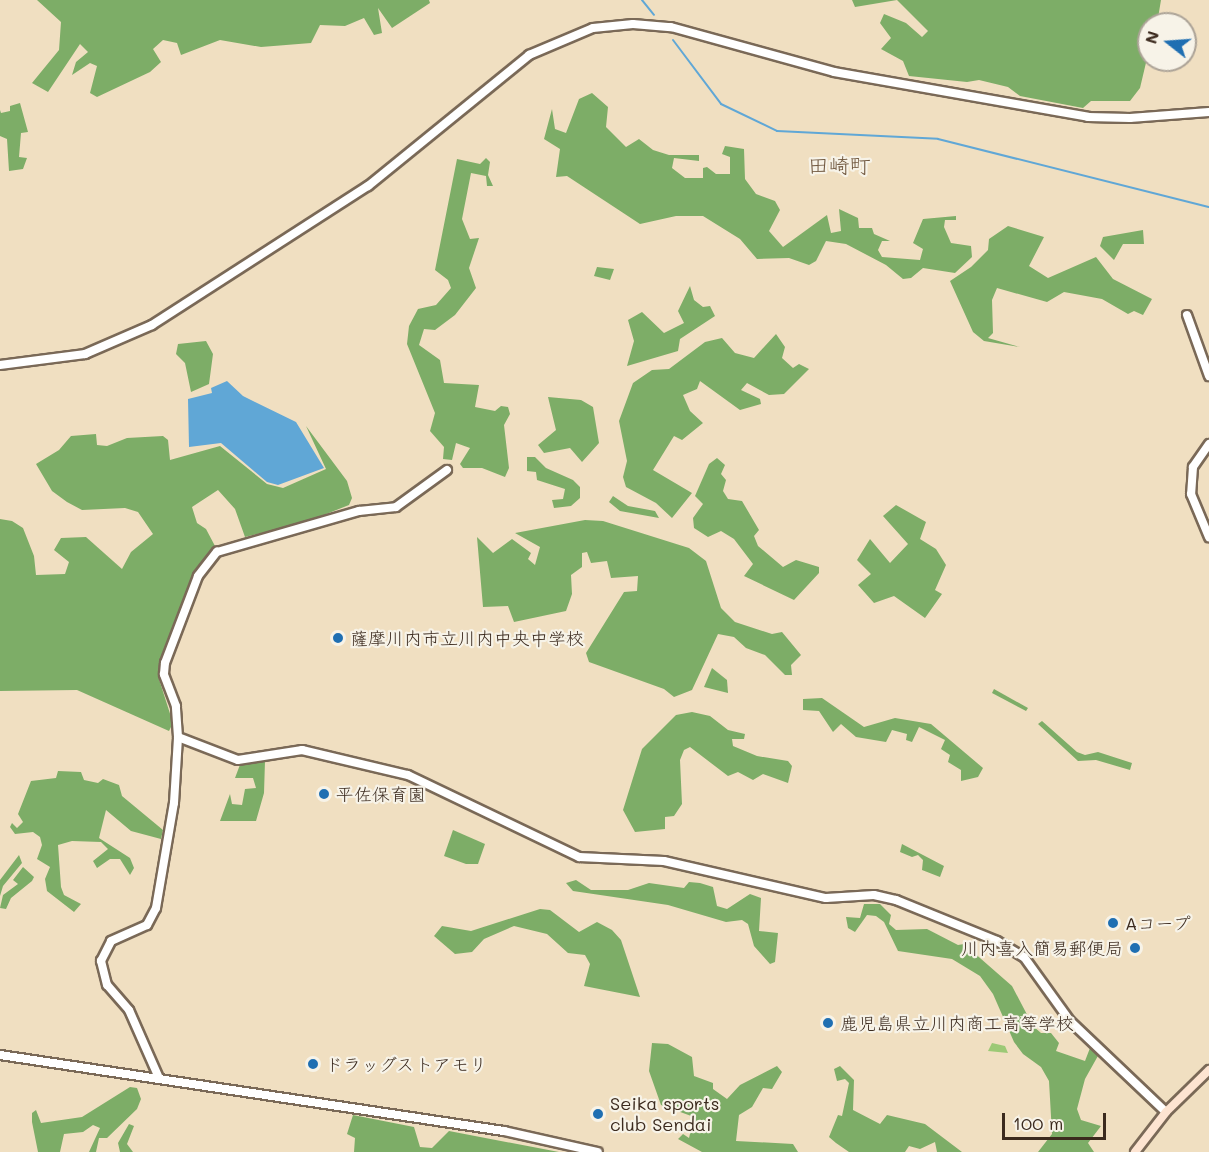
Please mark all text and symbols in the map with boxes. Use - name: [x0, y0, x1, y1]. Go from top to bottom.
- north arrow: [1137, 12, 1197, 72]
- text: N: [1139, 28, 1163, 46]
- district label: 田崎町: [808, 152, 870, 178]
- place label: 薩摩川内市立川内中央中学校: [350, 627, 584, 649]
- marker: 薩摩川内市立川内中央中学校: [331, 631, 345, 645]
- place label: 平佐保育園: [336, 783, 426, 805]
- marker: 平佐保育園: [317, 787, 331, 801]
- place label: Aコープ: [1125, 912, 1191, 934]
- marker: Aコープ: [1106, 916, 1120, 930]
- place label: 川内喜入簡易郵便局: [961, 937, 1123, 959]
- marker: 川内喜入簡易郵便局: [1128, 941, 1142, 955]
- place label: 鹿児島県立川内商工高等学校: [840, 1012, 1074, 1034]
- marker: 鹿児島県立川内商工高等学校: [821, 1016, 835, 1030]
- place label: ドラッグストアモリ: [325, 1053, 487, 1075]
- marker: ドラッグストアモリ: [306, 1057, 320, 1071]
- place label: Seika sports club Sendai: [610, 1093, 720, 1136]
- scale bar: [1005, 1101, 1108, 1139]
- marker: Seika sports club Sendai: [591, 1107, 605, 1121]
- text: 100 m: [1013, 1111, 1063, 1135]

